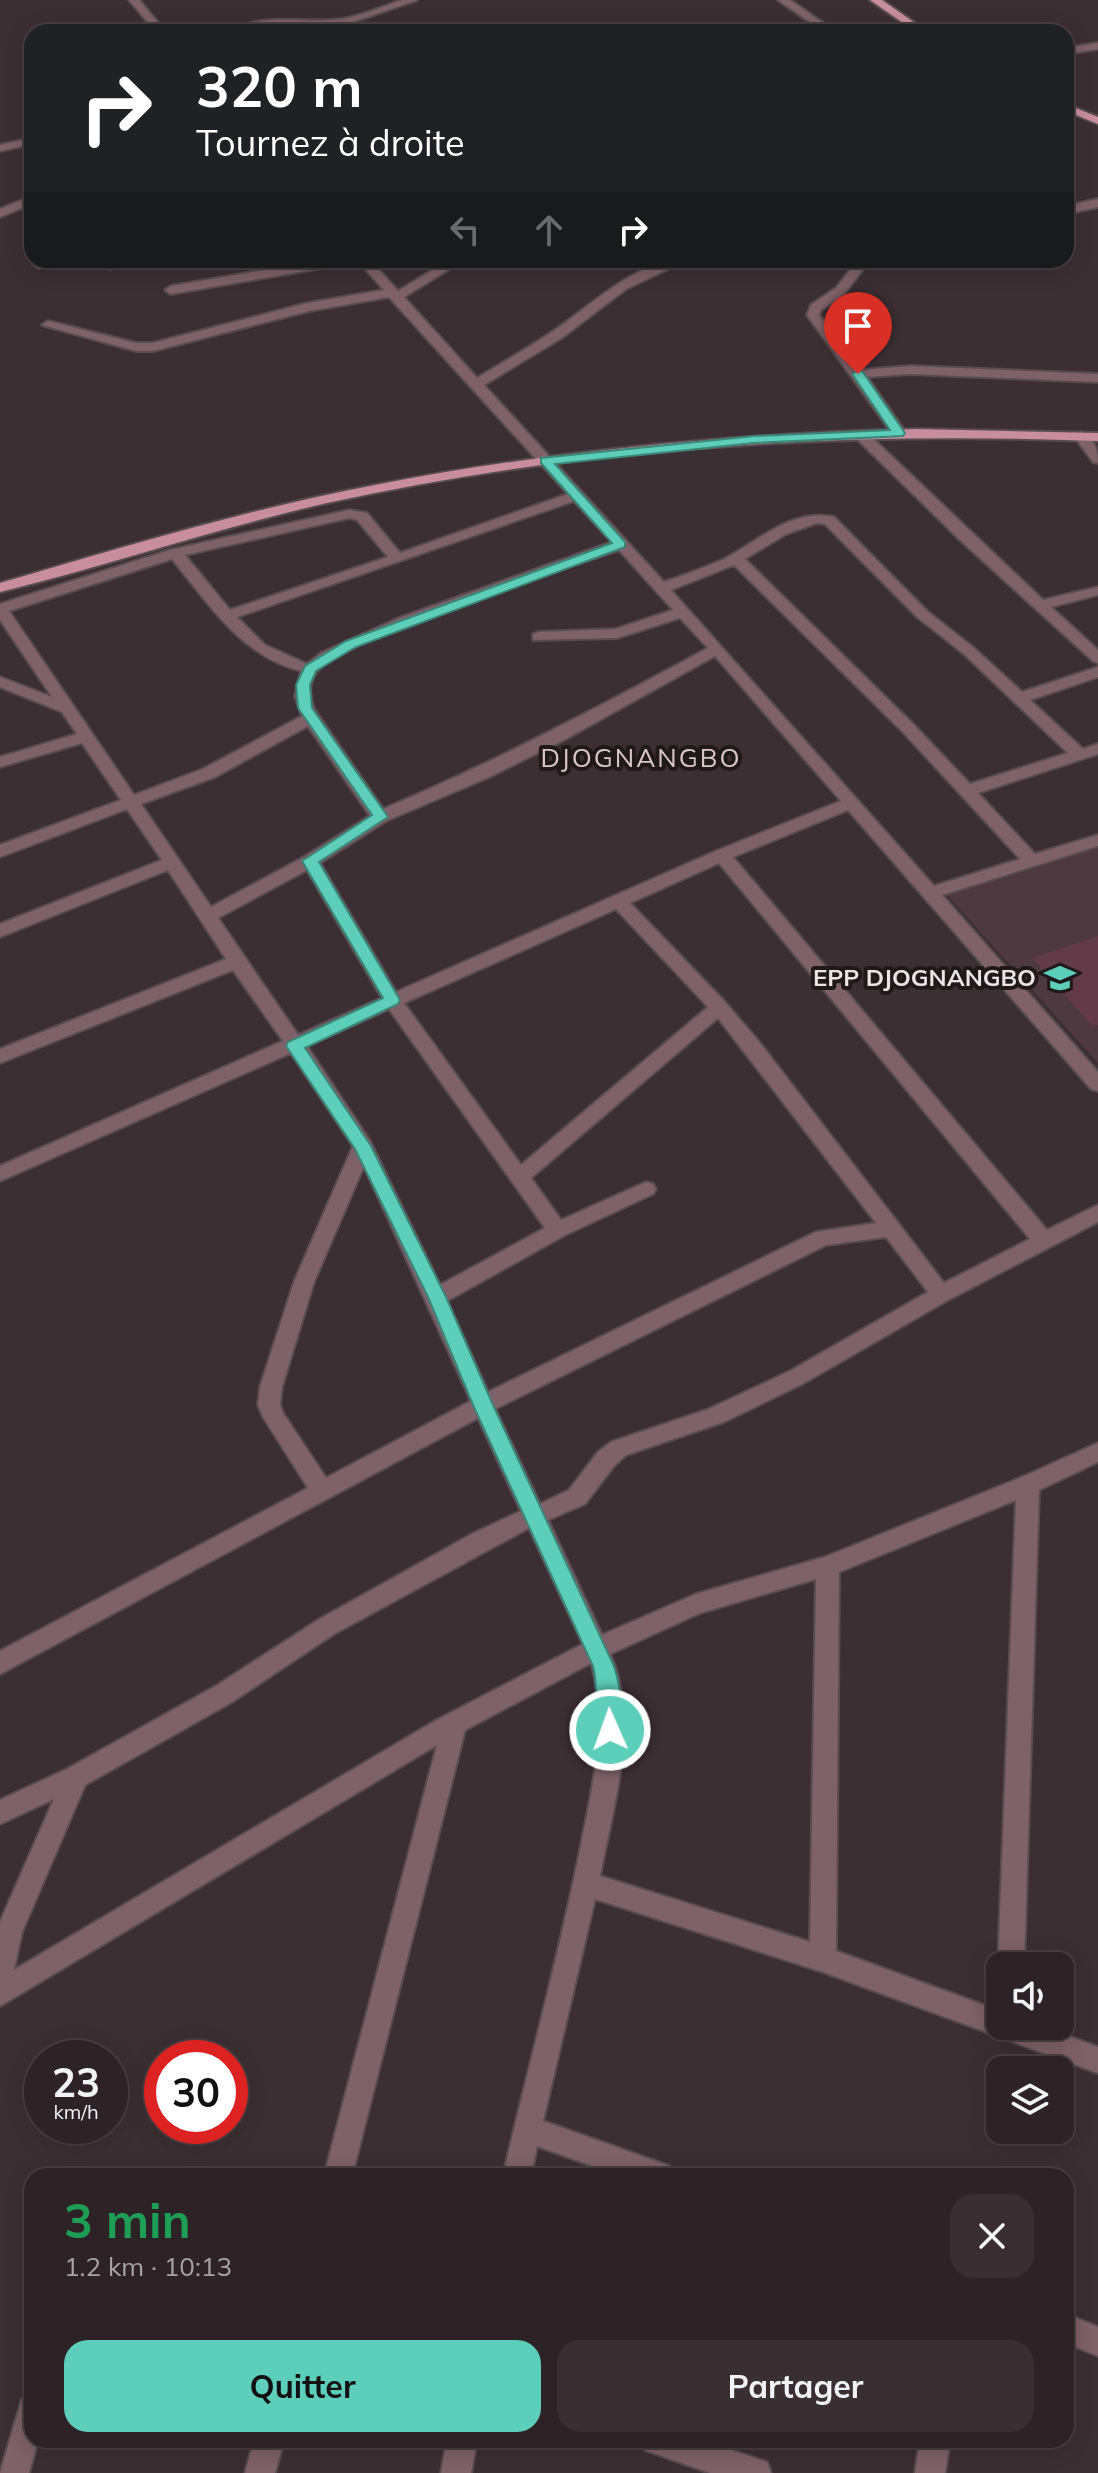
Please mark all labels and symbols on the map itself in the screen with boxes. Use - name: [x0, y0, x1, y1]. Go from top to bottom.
- pin: [824, 292, 892, 374]
- district label: DJOGNANGBO: [541, 741, 741, 774]
- school or university icon: EPP DJOGNANGBO: [1043, 961, 1077, 995]
- place label: EPP DJOGNANGBO: [813, 962, 1036, 992]
- position arrow: [568, 1688, 652, 1772]
- speed limit sign: 30: [144, 2040, 248, 2144]

